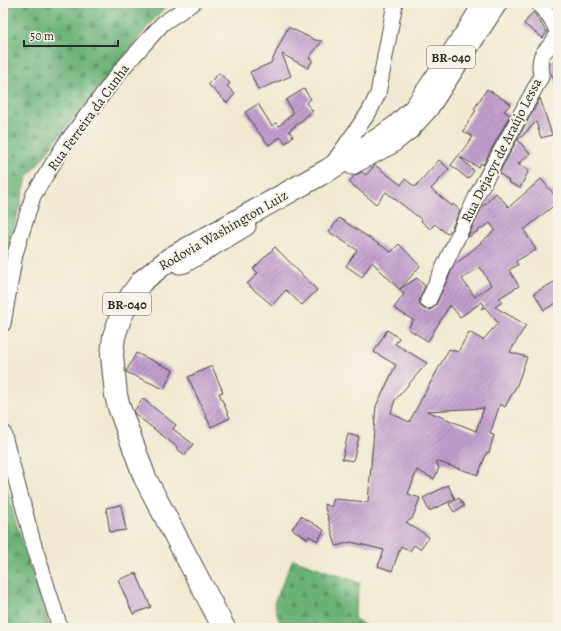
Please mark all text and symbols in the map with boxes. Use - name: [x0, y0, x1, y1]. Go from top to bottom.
- scale bar: [24, 22, 118, 48]
- text: 50 m: [30, 28, 54, 44]
- road number: BR-040: [427, 46, 475, 68]
- street label: Rua Ferreira da Cunha: [43, 60, 134, 175]
- street label: Rua Dejacyr de Araújo Lessa: [457, 74, 546, 226]
- street label: Rodovia Washington Luiz: [155, 186, 291, 275]
- road number: BR-040: [103, 293, 151, 315]

